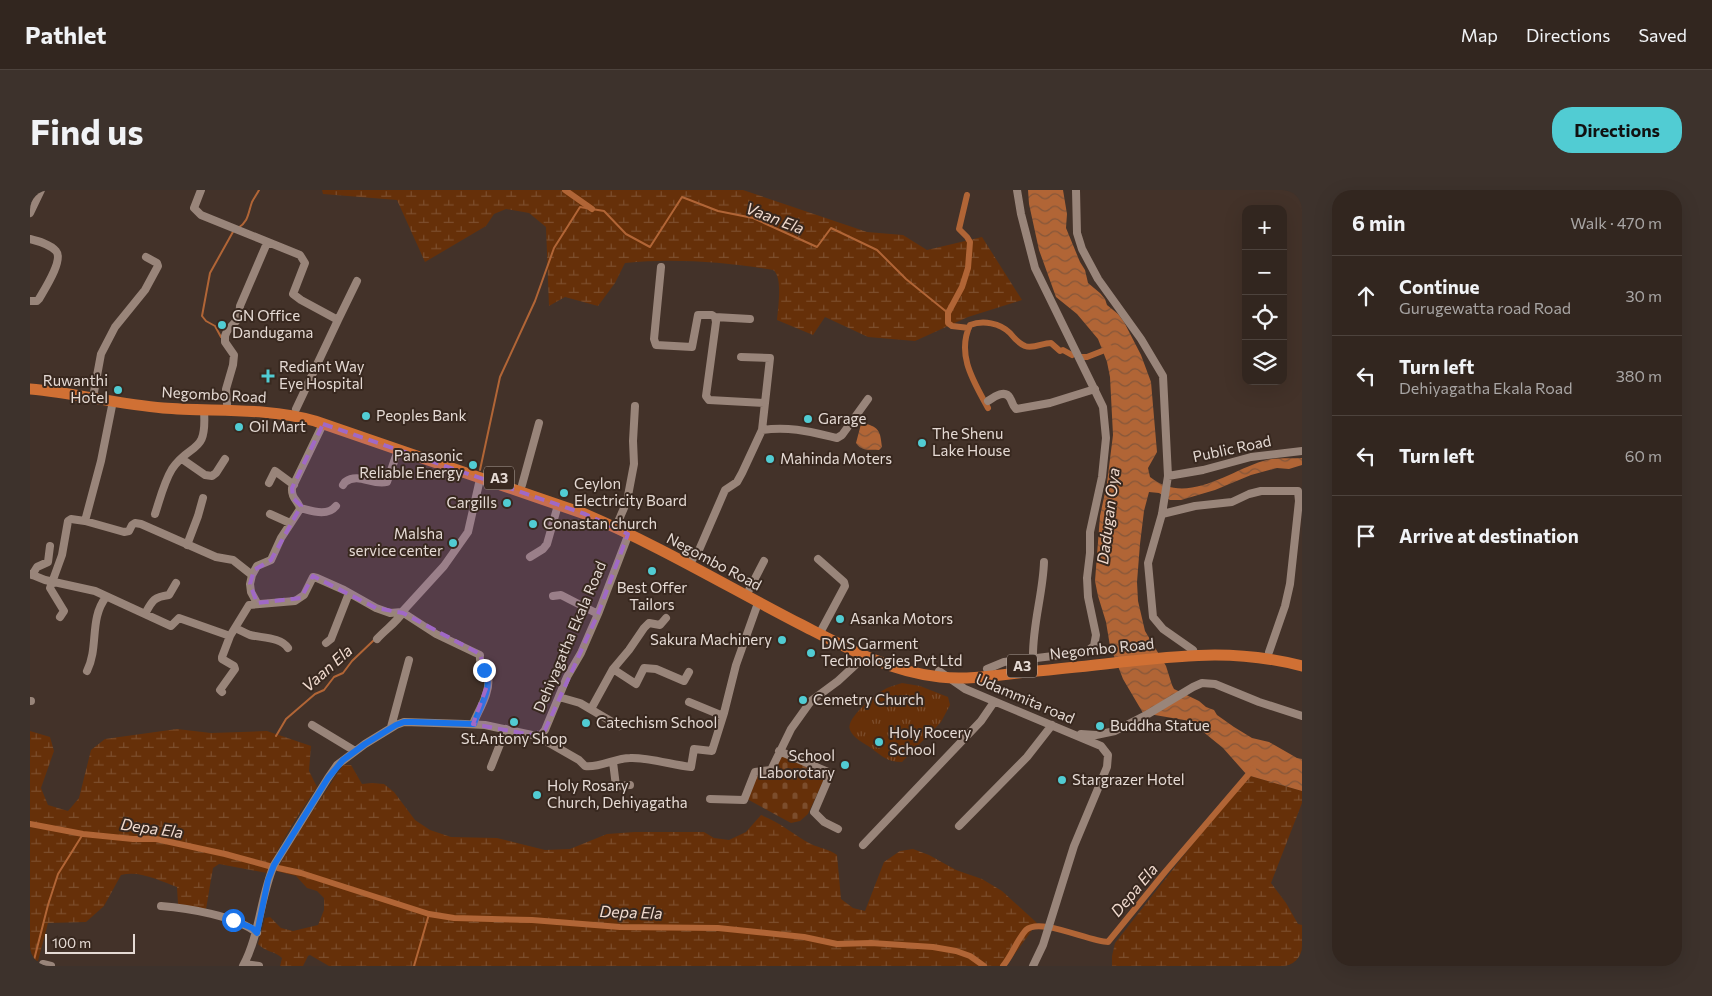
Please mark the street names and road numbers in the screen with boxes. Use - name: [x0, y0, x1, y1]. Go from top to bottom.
- street label: Negombo Road: [161, 382, 267, 406]
- street label: Public Road: [1191, 431, 1273, 465]
- road number: A3: [484, 466, 514, 490]
- street label: Negombo Road: [664, 529, 765, 594]
- street label: Dehiyagatha Ekala Road: [529, 558, 609, 715]
- street label: Negombo Road: [1049, 634, 1155, 662]
- road number: A3: [1007, 654, 1037, 678]
- street label: Udammita road: [973, 669, 1077, 727]

